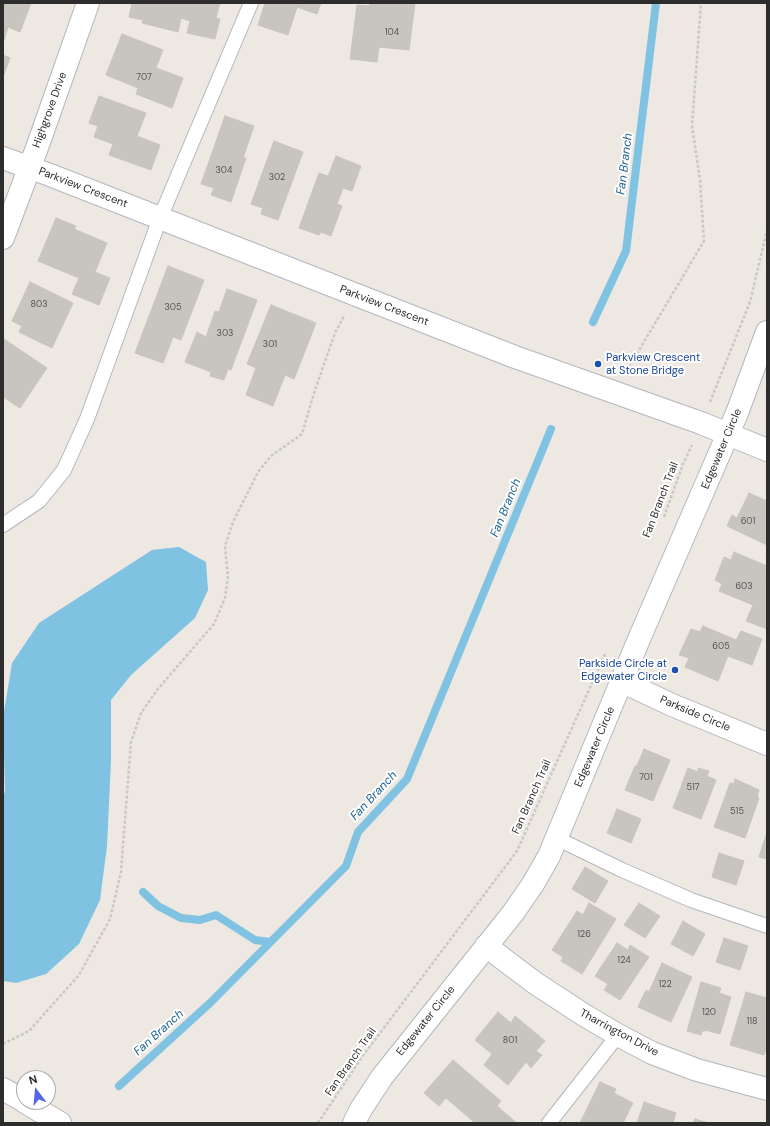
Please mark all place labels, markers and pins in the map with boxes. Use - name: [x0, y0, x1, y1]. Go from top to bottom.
- place label: Parkview Crescent at Stone Bridge: [606, 351, 700, 377]
- marker: Parkview Crescent at Stone Bridge: [593, 359, 603, 369]
- place label: Parkside Circle at Edgewater Circle: [579, 657, 667, 683]
- marker: Parkside Circle at Edgewater Circle: [670, 665, 680, 675]

